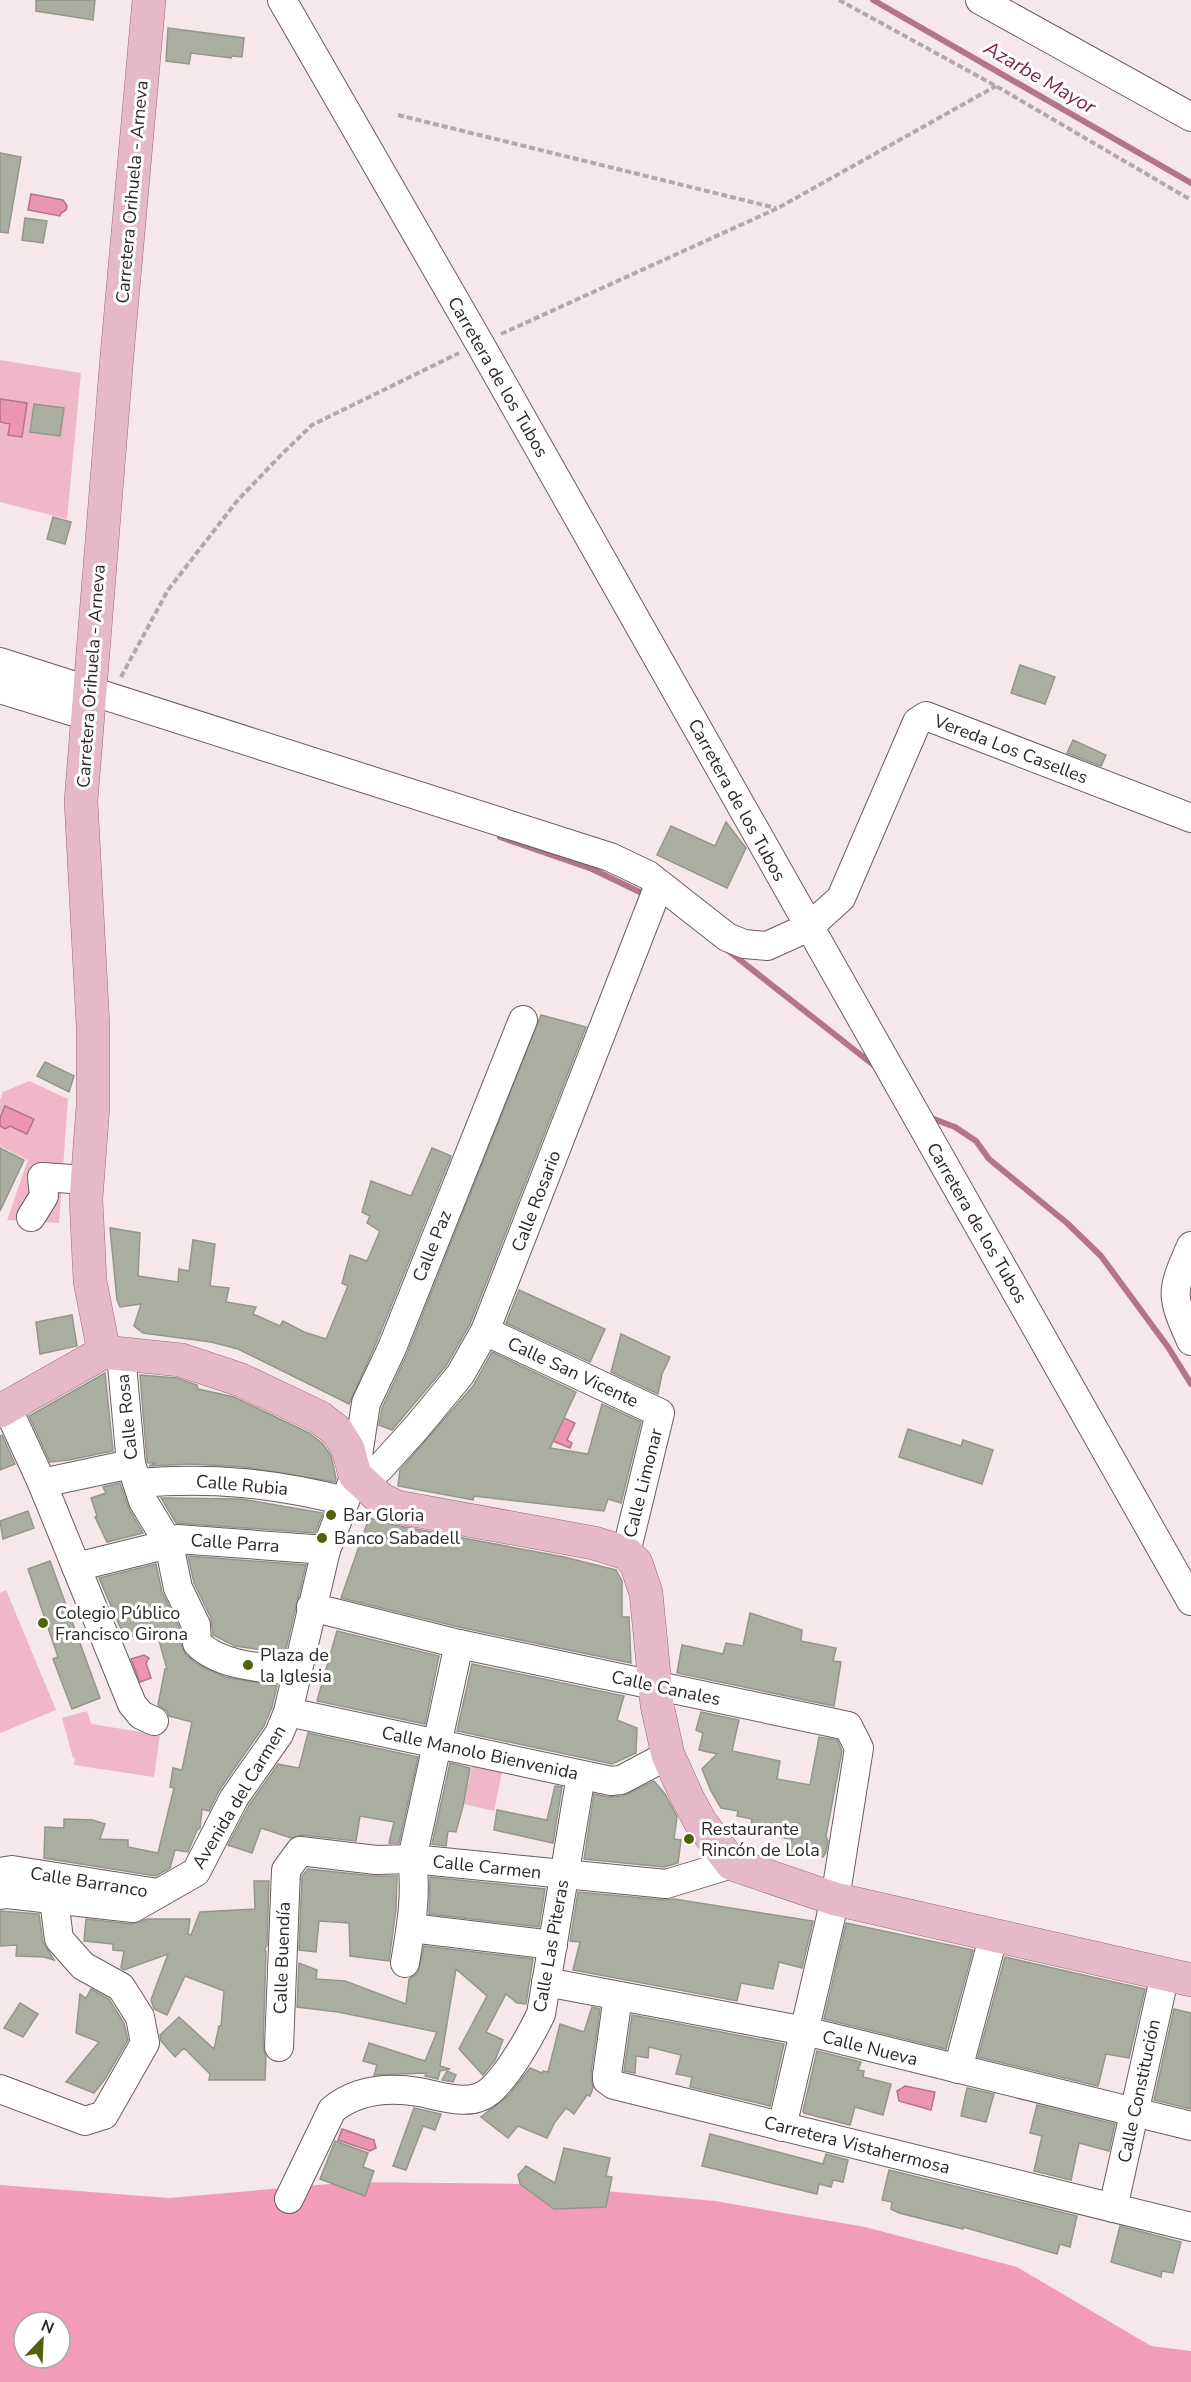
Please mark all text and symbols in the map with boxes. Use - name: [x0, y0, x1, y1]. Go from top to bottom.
- water label: Azarbe Mayor: [978, 34, 1101, 121]
- street label: Carretera Orihuela - Arneva: [110, 79, 154, 305]
- street label: Carretera de los Tubos: [442, 292, 554, 462]
- street label: Carretera Orihuela - Arneva: [71, 563, 111, 789]
- street label: Vereda Los Caselles: [930, 708, 1091, 789]
- street label: Carretera de los Tubos: [682, 715, 792, 885]
- street label: Carretera de los Tubos: [921, 1138, 1033, 1308]
- street label: Calle Rosario: [506, 1147, 566, 1255]
- street label: Calle Paz: [407, 1207, 457, 1285]
- street label: Calle San Vicente: [504, 1331, 642, 1413]
- street label: Calle Rosa: [111, 1373, 143, 1461]
- street label: Calle Limonar: [618, 1425, 668, 1540]
- street label: Calle Rubia: [195, 1469, 289, 1501]
- place label: Bar Gloria: [343, 1503, 424, 1527]
- marker: Bar Gloria: [324, 1508, 338, 1522]
- place label: Banco Sabadell: [334, 1526, 461, 1550]
- street label: Calle Parra: [190, 1528, 280, 1558]
- marker: Banco Sabadell: [315, 1531, 329, 1545]
- place label: Colegio Público Francisco Girona: [55, 1601, 188, 1646]
- marker: Colegio Público Francisco Girona: [36, 1616, 50, 1630]
- place label: Plaza de la Iglesia: [260, 1643, 332, 1688]
- marker: Plaza de la Iglesia: [241, 1658, 255, 1672]
- street label: Calle Canales: [609, 1665, 723, 1711]
- street label: Calle Manolo Bienvenida: [380, 1720, 580, 1786]
- street label: Avenida del Carmen: [187, 1721, 291, 1873]
- place label: Restaurante Rincón de Lola: [701, 1817, 820, 1862]
- marker: Restaurante Rincón de Lola: [682, 1832, 696, 1846]
- street label: Calle Carmen: [431, 1849, 543, 1885]
- street label: Calle Barranco: [29, 1861, 149, 1903]
- street label: Calle Las Piteras: [527, 1878, 575, 2014]
- street label: Calle Buendía: [268, 1901, 296, 2015]
- street label: Calle Constitución: [1112, 2017, 1166, 2165]
- street label: Calle Nueva: [820, 2025, 920, 2071]
- street label: Carretera Vistahermosa: [762, 2110, 952, 2180]
- north arrow: [12, 2310, 72, 2370]
- text: N: [38, 2315, 57, 2340]

